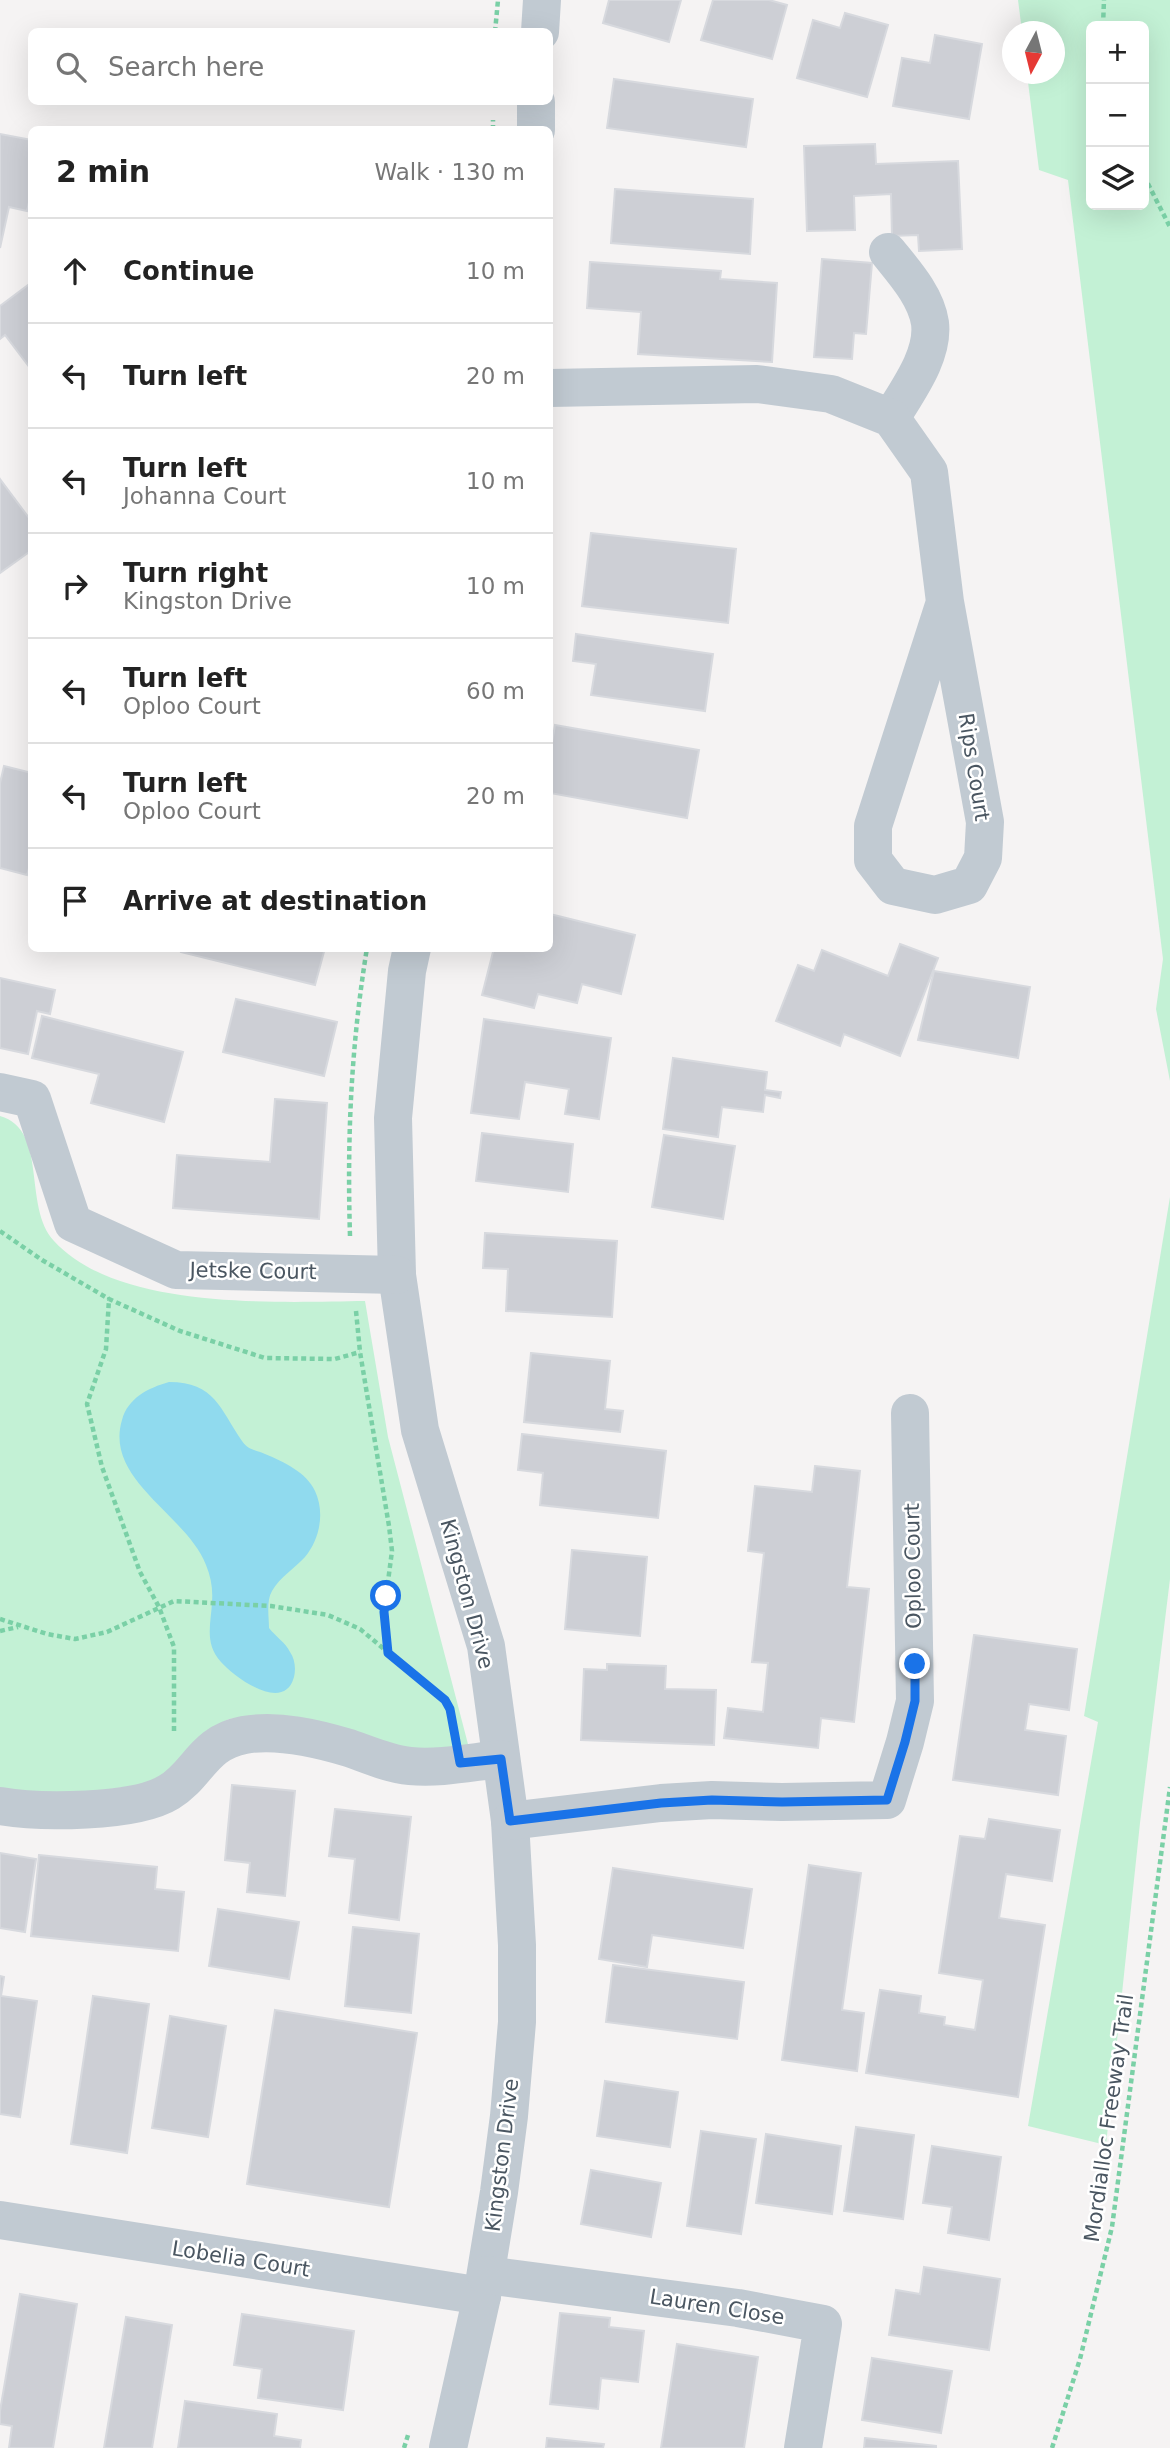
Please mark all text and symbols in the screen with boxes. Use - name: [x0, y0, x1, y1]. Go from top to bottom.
- north arrow: [1002, 21, 1065, 84]
- map controls: [1086, 21, 1149, 210]
- button: +: [1086, 21, 1149, 84]
- search box: [28, 28, 553, 105]
- icon: search: [52, 48, 90, 86]
- text: Search here: [108, 52, 264, 82]
- button: −: [1086, 84, 1149, 147]
- button: layers: [1086, 147, 1149, 210]
- text: 2 min: [56, 154, 150, 189]
- text: Walk · 130 m: [374, 159, 525, 185]
- icon: ahead: [56, 252, 94, 290]
- text: Continue: [123, 256, 254, 286]
- text: 10 m: [466, 258, 525, 284]
- icon: left: [56, 357, 94, 395]
- text: Turn left: [123, 361, 247, 391]
- text: 20 m: [466, 363, 525, 389]
- text: Turn left: [123, 453, 247, 483]
- icon: left: [56, 462, 94, 500]
- text: 10 m: [466, 468, 525, 494]
- text: Johanna Court: [123, 483, 286, 509]
- text: Turn right: [123, 558, 268, 588]
- icon: right: [56, 567, 94, 605]
- text: 10 m: [466, 573, 525, 599]
- text: Kingston Drive: [123, 588, 292, 614]
- text: Turn left: [123, 663, 247, 693]
- icon: left: [56, 672, 94, 710]
- text: 60 m: [466, 678, 525, 704]
- text: Oploo Court: [123, 693, 261, 719]
- street label: Rips Court: [954, 711, 994, 823]
- text: Turn left: [123, 768, 247, 798]
- icon: left: [56, 777, 94, 815]
- text: 20 m: [466, 783, 525, 809]
- text: Oploo Court: [123, 798, 261, 824]
- icon: arrive: [56, 882, 94, 920]
- text: Arrive at destination: [123, 886, 427, 916]
- street label: Jetske Court: [187, 1258, 317, 1284]
- street label: Oploo Court: [900, 1503, 926, 1629]
- street label: Kingston Drive: [435, 1516, 499, 1672]
- route start: [370, 1580, 401, 1611]
- route end: [899, 1648, 930, 1679]
- street label: Mordialloc Freeway Trail: [1080, 1992, 1138, 2244]
- street label: Kingston Drive: [481, 2077, 523, 2233]
- street label: Lobelia Court: [170, 2236, 312, 2282]
- street label: Lauren Close: [648, 2284, 786, 2330]

